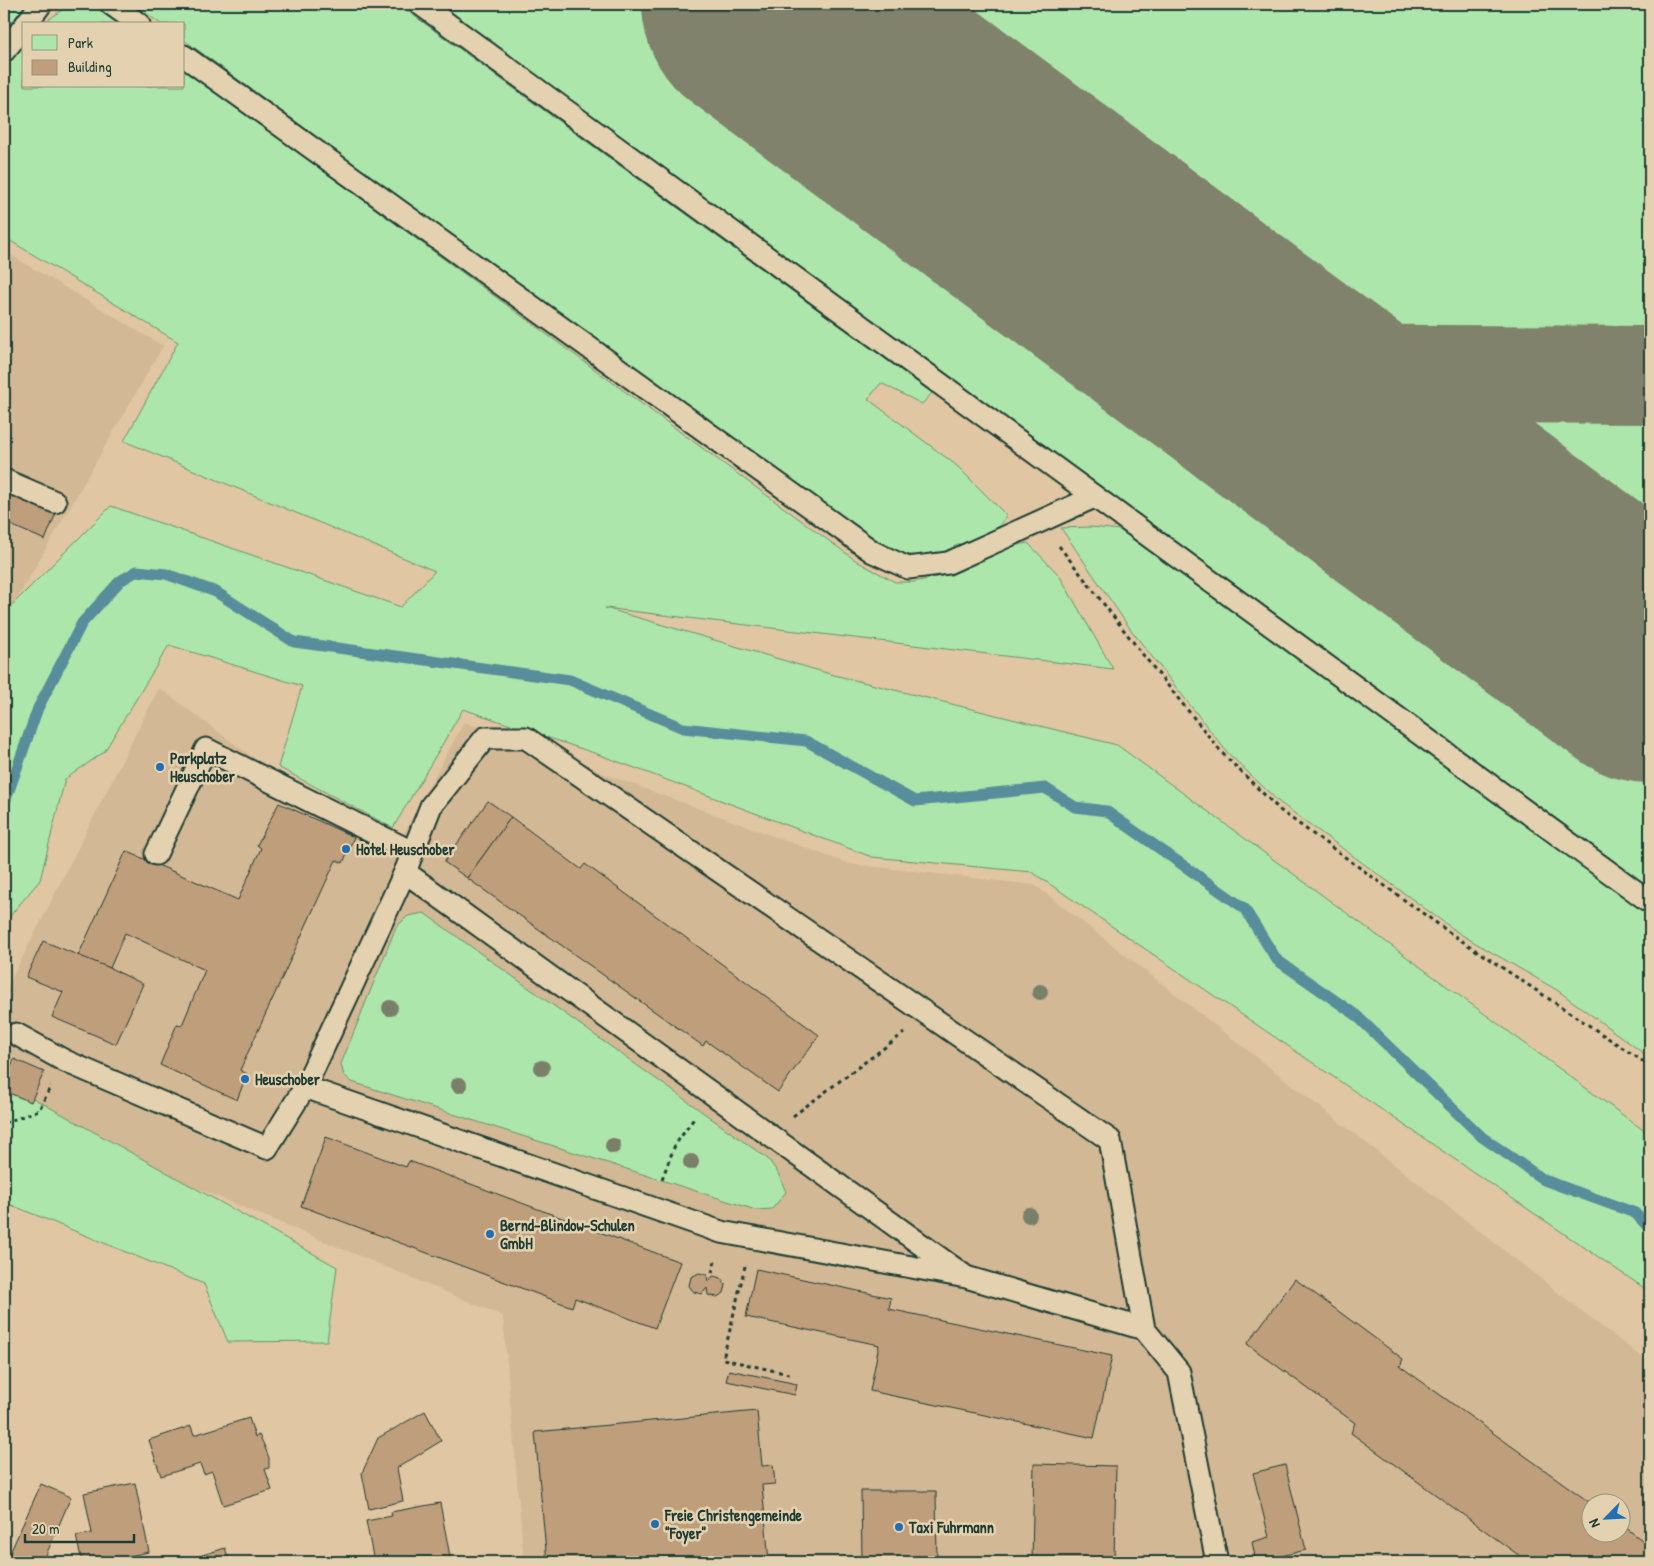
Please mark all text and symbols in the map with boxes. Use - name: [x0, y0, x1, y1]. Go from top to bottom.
- legend: [22, 22, 185, 88]
- text: Park: [68, 32, 93, 53]
- text: Building: [68, 56, 112, 77]
- place label: Parkplatz Heuschober: [170, 747, 236, 787]
- marker: Parkplatz Heuschober: [154, 761, 166, 773]
- place label: Hotel Heuschober: [356, 838, 455, 860]
- marker: Hotel Heuschober: [340, 843, 352, 855]
- place label: Heuschober: [255, 1068, 321, 1090]
- marker: Heuschober: [239, 1073, 251, 1085]
- place label: Bernd-Blindow-Schulen GmbH: [500, 1214, 635, 1254]
- marker: Bernd-Blindow-Schulen GmbH: [484, 1228, 496, 1240]
- north arrow: [1582, 1494, 1632, 1544]
- place label: Freie Christengemeinde "Foyer": [664, 1504, 802, 1545]
- scale bar: [25, 1511, 134, 1543]
- place label: Taxi Fuhrmann: [908, 1516, 994, 1538]
- text: N: [1583, 1516, 1604, 1531]
- text: 20 m: [32, 1518, 59, 1539]
- marker: Freie Christengemeinde "Foyer": [649, 1518, 661, 1530]
- marker: Taxi Fuhrmann: [893, 1521, 905, 1533]

